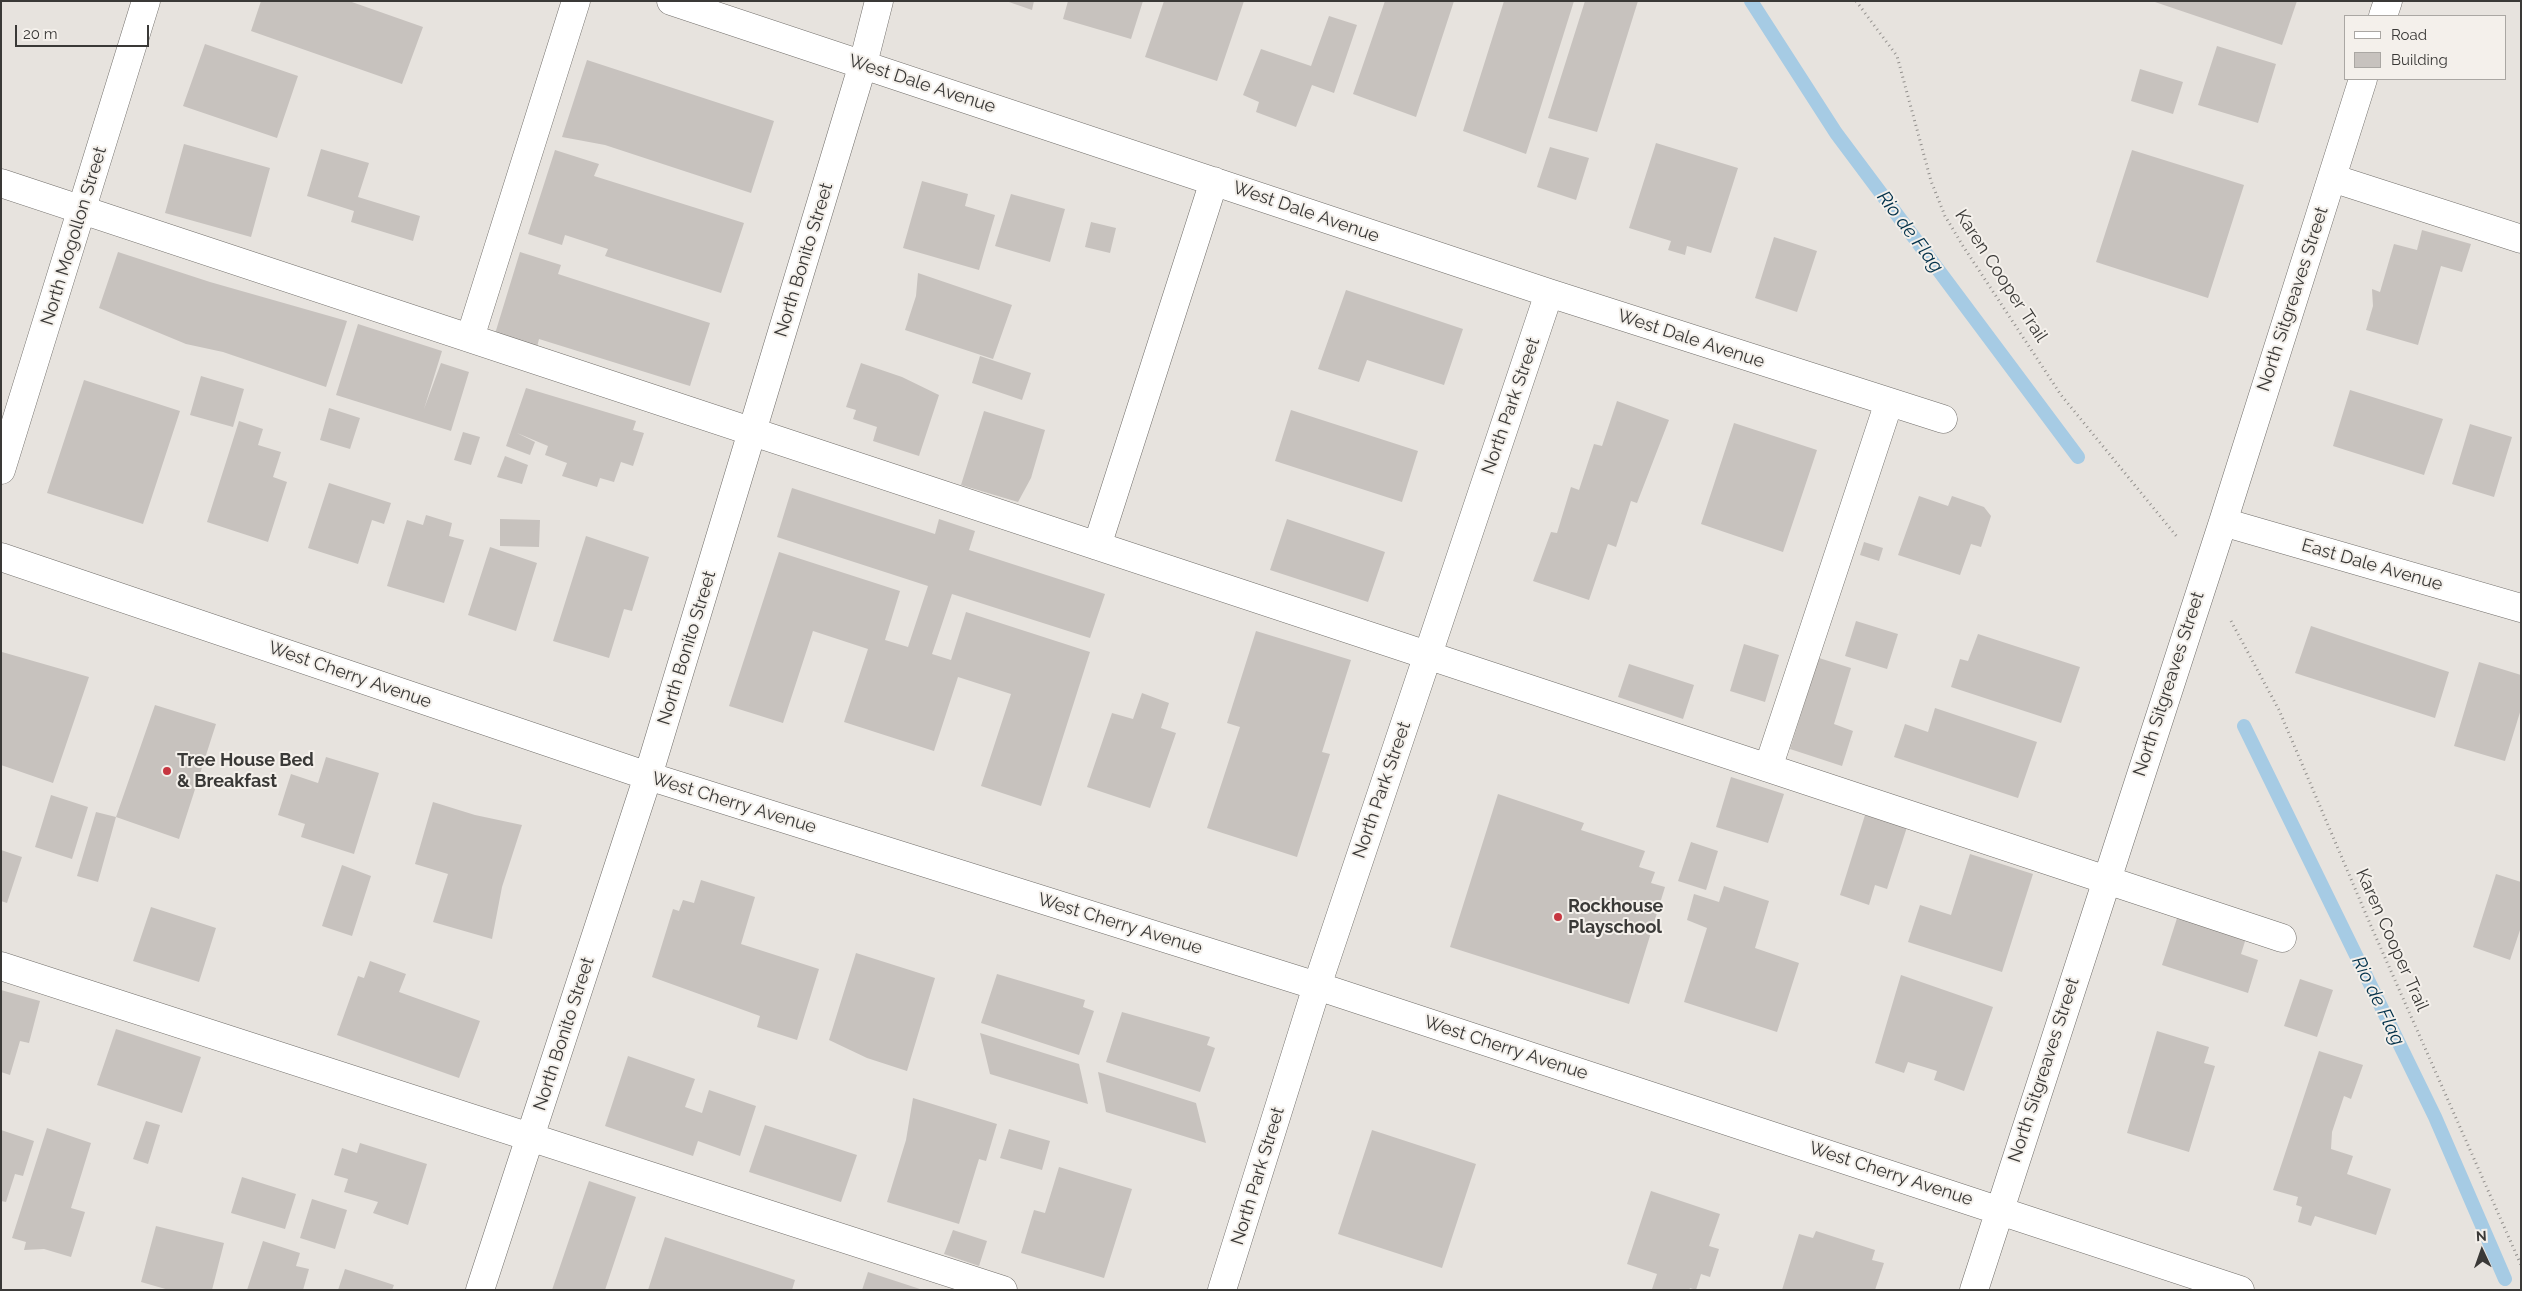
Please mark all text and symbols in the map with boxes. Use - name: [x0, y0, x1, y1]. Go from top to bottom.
- scale bar: [18, 15, 151, 47]
- legend: [2344, 15, 2507, 80]
- text: 20 m: [23, 25, 58, 43]
- text: Road: [2391, 26, 2427, 44]
- street label: West Dale Avenue: [846, 50, 998, 118]
- text: Building: [2391, 51, 2448, 69]
- street label: North Mogollon Street: [37, 144, 111, 328]
- street label: West Dale Avenue: [1230, 177, 1382, 247]
- street label: North Bonito Street: [770, 180, 838, 340]
- water label: Rio de Flag: [1872, 187, 1948, 277]
- street label: North Sitgreaves Street: [2253, 204, 2333, 394]
- street label: Karen Cooper Trail: [1950, 206, 2052, 346]
- street label: West Dale Avenue: [1615, 305, 1767, 373]
- street label: North Park Street: [1477, 335, 1545, 477]
- street label: East Dale Avenue: [2299, 535, 2445, 595]
- street label: North Bonito Street: [653, 568, 721, 728]
- street label: North Sitgreaves Street: [2129, 589, 2209, 779]
- street label: West Cherry Avenue: [266, 637, 434, 713]
- street label: North Park Street: [1348, 719, 1416, 861]
- place label: Tree House Bed & Breakfast: [177, 750, 314, 792]
- marker: Tree House Bed & Breakfast: [161, 765, 173, 777]
- street label: West Cherry Avenue: [649, 768, 819, 838]
- street label: Karen Cooper Trail: [2351, 865, 2433, 1015]
- street label: West Cherry Avenue: [1035, 889, 1205, 959]
- place label: Rockhouse Playschool: [1568, 896, 1663, 939]
- marker: Rockhouse Playschool: [1552, 911, 1564, 923]
- water label: Rio de Flag: [2347, 953, 2409, 1049]
- street label: North Bonito Street: [529, 955, 599, 1113]
- street label: North Sitgreaves Street: [2004, 975, 2084, 1165]
- street label: West Cherry Avenue: [1421, 1011, 1591, 1085]
- street label: North Park Street: [1227, 1104, 1289, 1248]
- street label: West Cherry Avenue: [1806, 1137, 1976, 1211]
- north arrow: [2457, 1226, 2507, 1276]
- text: N: [2475, 1228, 2487, 1244]

